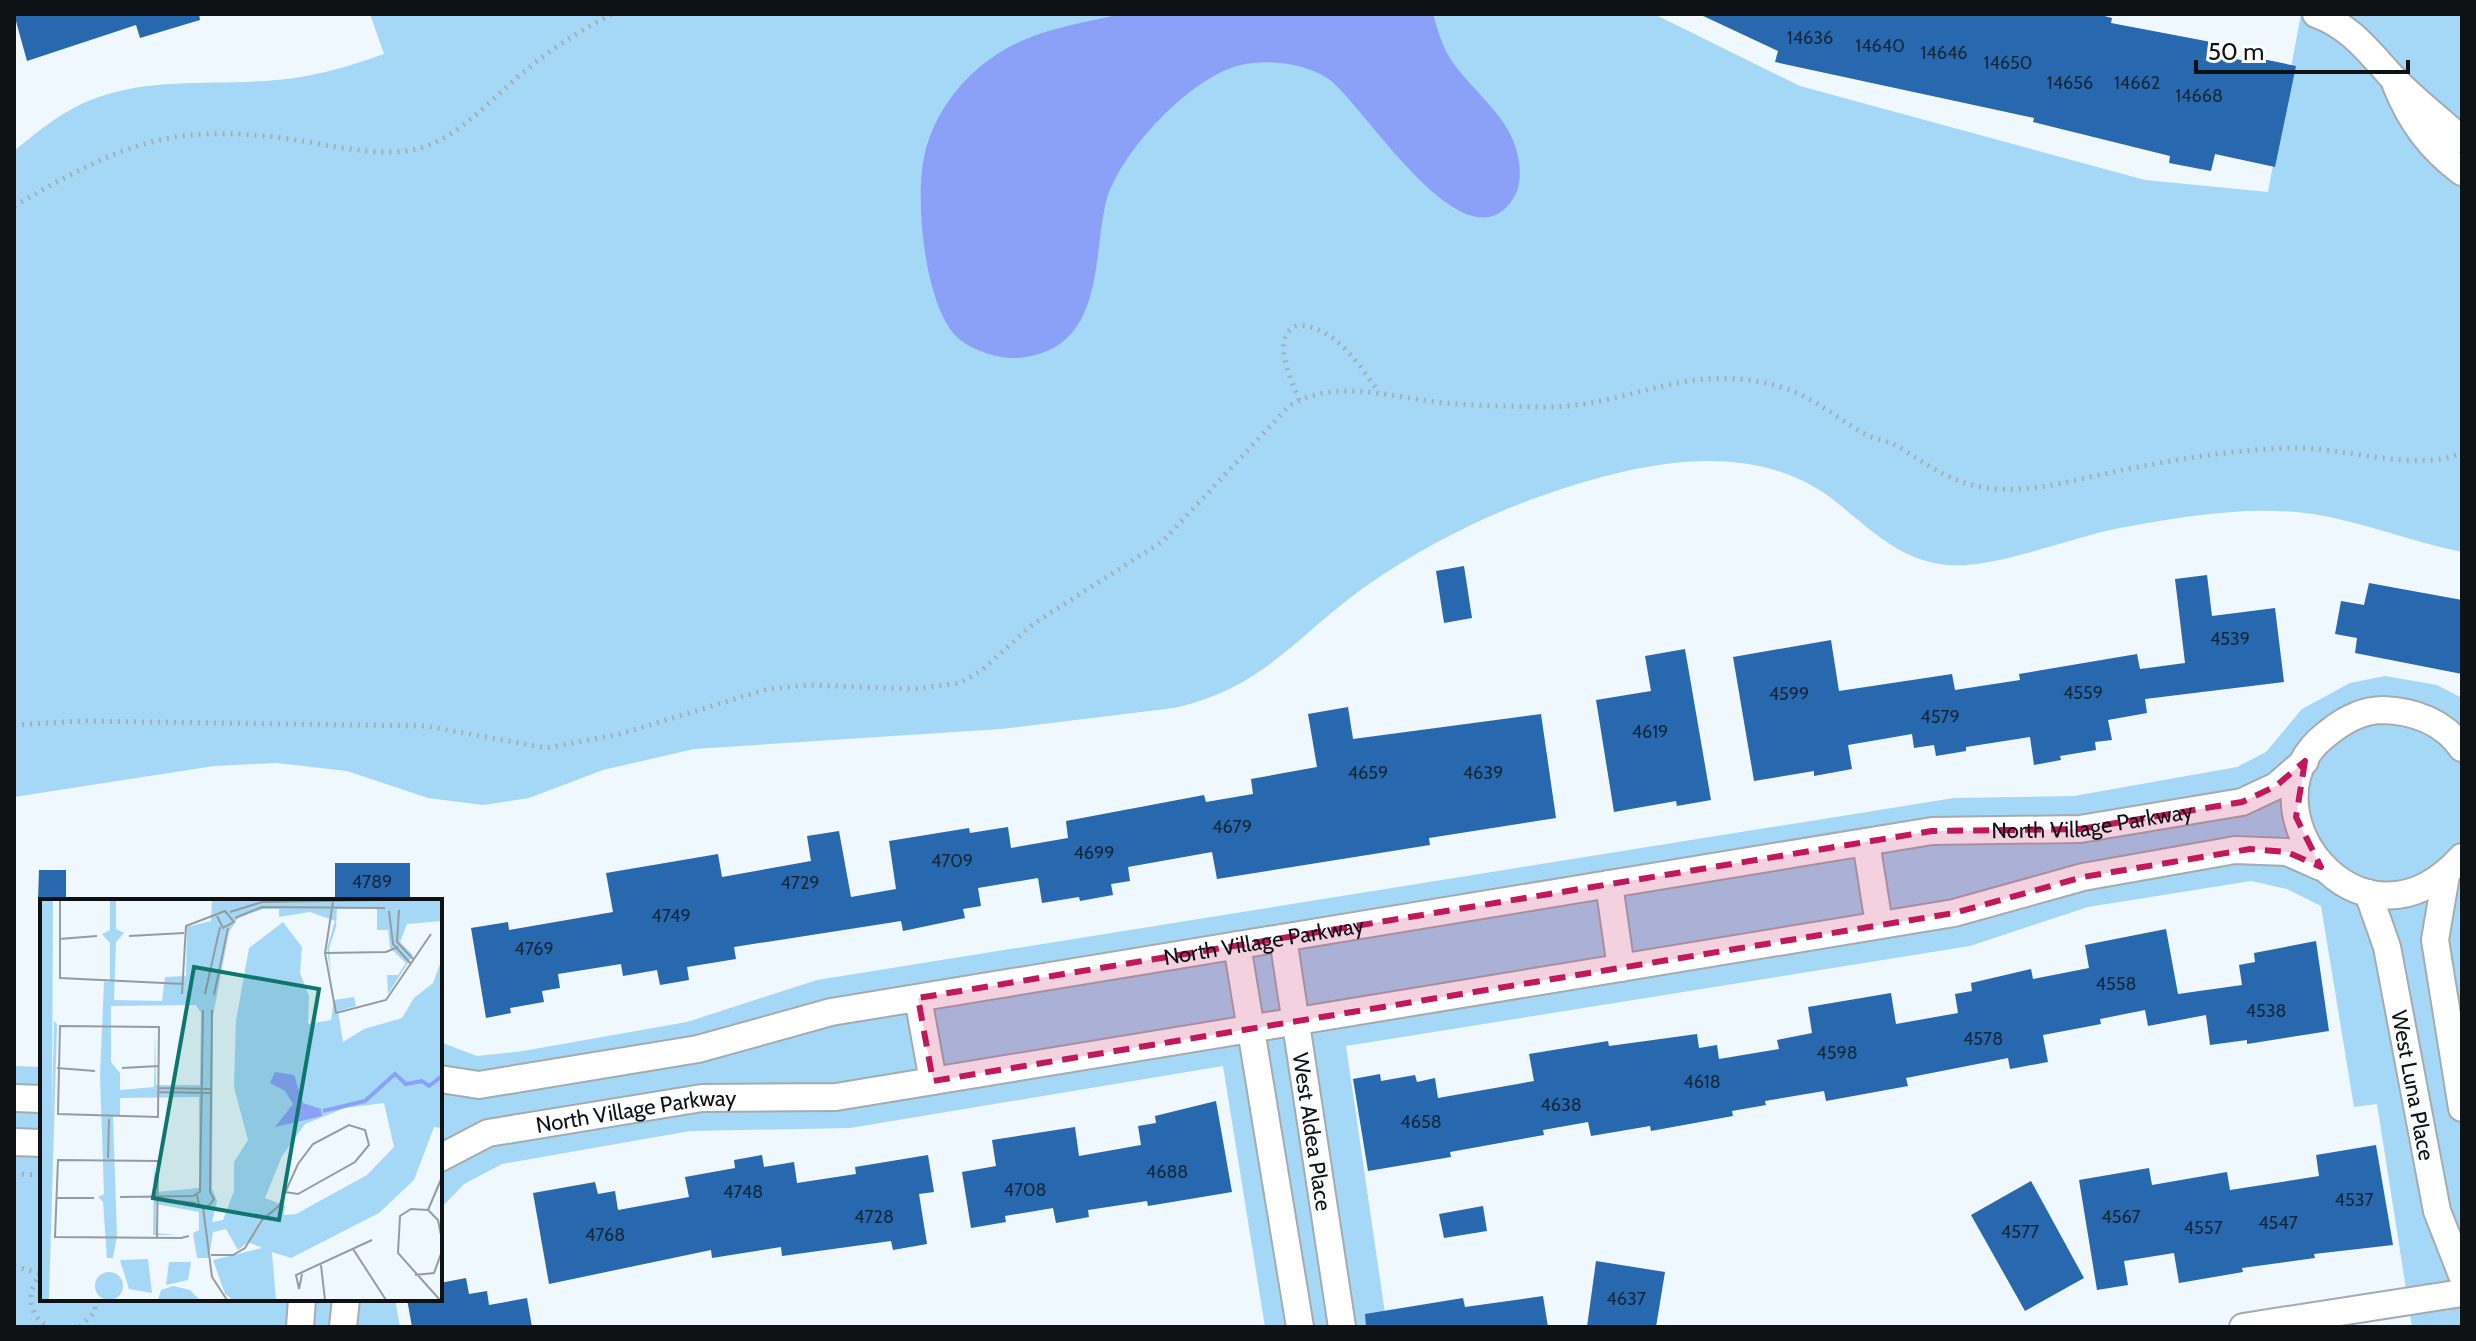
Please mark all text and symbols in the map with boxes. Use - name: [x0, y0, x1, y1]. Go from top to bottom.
- scale bar: [2196, 24, 2408, 74]
- house number: 14636: [1787, 27, 1833, 49]
- house number: 14640: [1855, 35, 1905, 57]
- text: 50 m: [2208, 37, 2264, 66]
- house number: 14646: [1920, 42, 1968, 64]
- house number: 14650: [1984, 52, 2032, 74]
- house number: 14656: [2047, 72, 2093, 94]
- house number: 14662: [2114, 72, 2160, 94]
- house number: 14668: [2175, 85, 2223, 107]
- house number: 4539: [2210, 628, 2250, 650]
- house number: 4559: [2063, 682, 2103, 704]
- house number: 4599: [1769, 683, 1809, 705]
- house number: 4579: [1920, 706, 1960, 728]
- house number: 4619: [1632, 721, 1668, 743]
- house number: 4659: [1348, 762, 1388, 784]
- house number: 4639: [1463, 762, 1503, 784]
- street label: North Village Parkway: [1991, 797, 2195, 844]
- house number: 4679: [1212, 816, 1252, 838]
- house number: 4699: [1073, 842, 1115, 864]
- house number: 4709: [931, 850, 973, 872]
- house number: 4789: [352, 871, 392, 893]
- house number: 4729: [780, 872, 820, 894]
- inset map: [40, 899, 442, 1301]
- house number: 4749: [651, 905, 691, 927]
- street label: North Village Parkway: [1162, 911, 1366, 971]
- house number: 4769: [514, 938, 554, 960]
- house number: 4558: [2096, 973, 2136, 995]
- house number: 4538: [2246, 1000, 2286, 1022]
- street label: West Luna Place: [2386, 1008, 2441, 1163]
- house number: 4578: [1963, 1028, 2003, 1050]
- house number: 4598: [1816, 1042, 1858, 1064]
- street label: West Aldea Place: [1287, 1051, 1338, 1213]
- house number: 4618: [1683, 1071, 1721, 1093]
- street label: North Village Parkway: [534, 1084, 736, 1138]
- house number: 4638: [1540, 1094, 1582, 1116]
- house number: 4658: [1400, 1111, 1442, 1133]
- house number: 4688: [1146, 1161, 1188, 1183]
- house number: 4708: [1004, 1179, 1046, 1201]
- house number: 4748: [723, 1181, 763, 1203]
- house number: 4537: [2335, 1189, 2373, 1211]
- house number: 4728: [854, 1206, 894, 1228]
- house number: 4567: [2101, 1206, 2141, 1228]
- house number: 4547: [2258, 1212, 2298, 1234]
- house number: 4557: [2184, 1217, 2222, 1239]
- house number: 4577: [2001, 1221, 2039, 1243]
- house number: 4768: [585, 1224, 625, 1246]
- house number: 4637: [1606, 1288, 1646, 1310]

